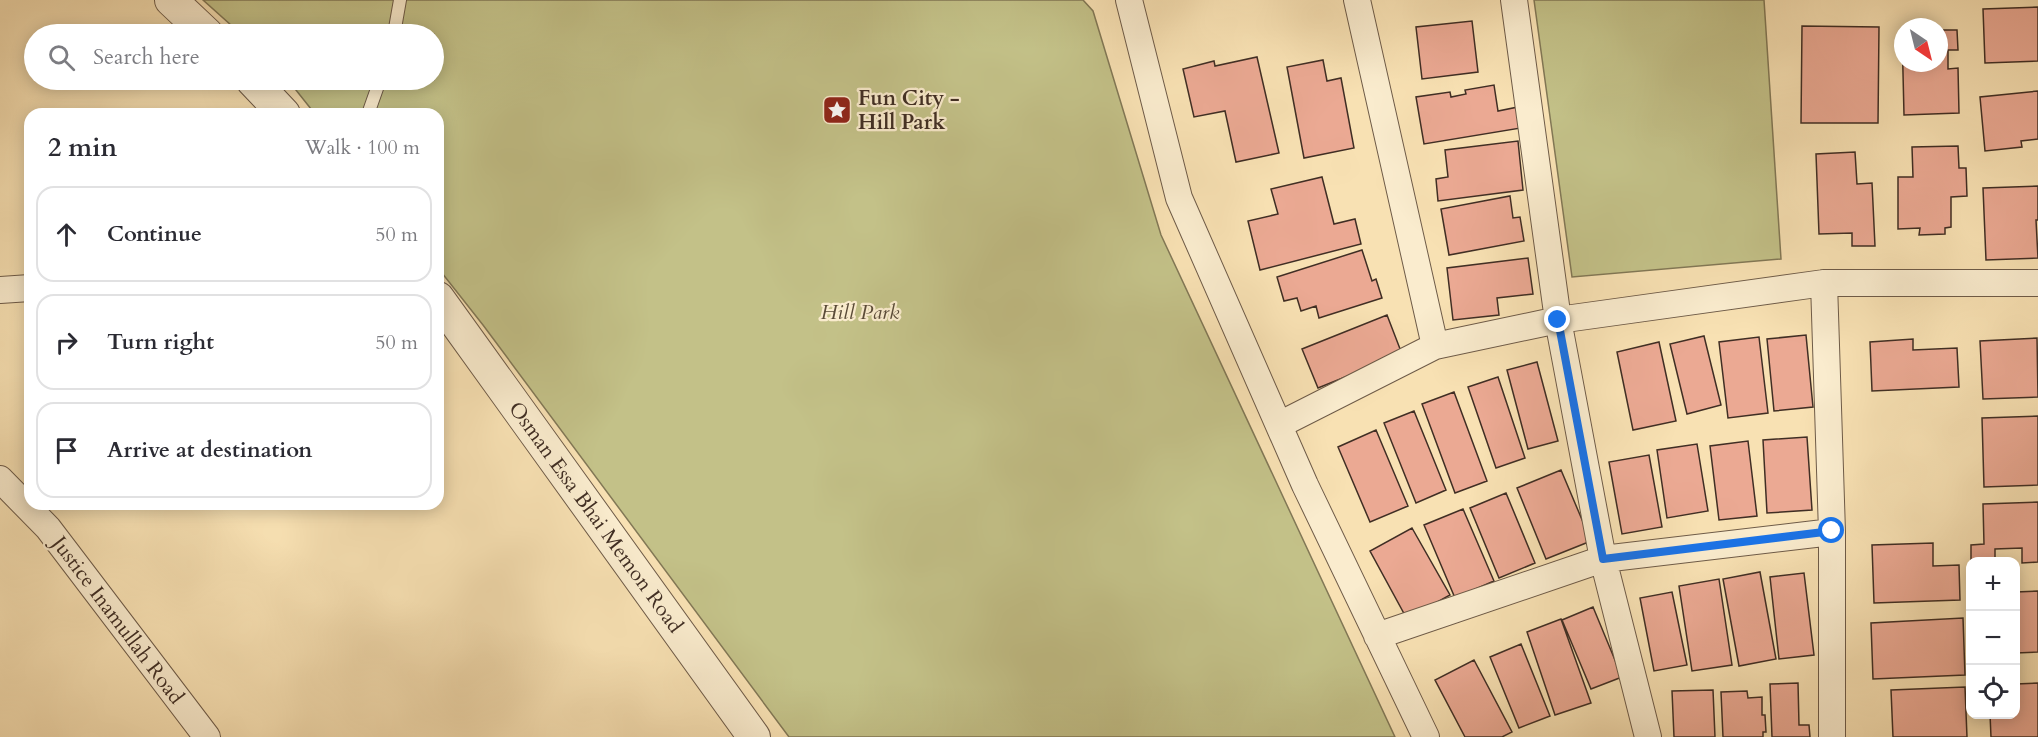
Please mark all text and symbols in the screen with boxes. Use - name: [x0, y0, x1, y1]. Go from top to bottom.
- north arrow: [1894, 18, 1948, 72]
- search box: [24, 24, 444, 90]
- icon: search: [45, 41, 78, 74]
- text: Search here: [93, 42, 200, 72]
- place label: Fun City - Hill Park: [858, 84, 960, 137]
- place icon: Fun City - Hill Park: [821, 94, 853, 126]
- text: 2 min: [48, 130, 117, 165]
- text: Walk · 100 m: [305, 134, 420, 161]
- icon: ahead: [50, 218, 83, 251]
- text: Continue: [107, 219, 202, 249]
- text: 50 m: [375, 221, 418, 248]
- park label: Hill Park: [821, 298, 900, 327]
- route end: [1544, 306, 1570, 332]
- icon: right: [50, 326, 83, 359]
- text: Turn right: [107, 327, 214, 357]
- text: 50 m: [375, 329, 418, 356]
- street label: Osman Essa Bhai Memon Road: [502, 396, 690, 639]
- icon: arrive: [50, 434, 83, 467]
- text: Arrive at destination: [107, 435, 312, 465]
- route start: [1818, 517, 1844, 543]
- street label: Justice Inamullah Road: [43, 528, 190, 710]
- map controls: [1966, 557, 2020, 719]
- button: +: [1966, 557, 2020, 611]
- button: −: [1966, 611, 2020, 665]
- button: locate: [1966, 665, 2020, 719]

